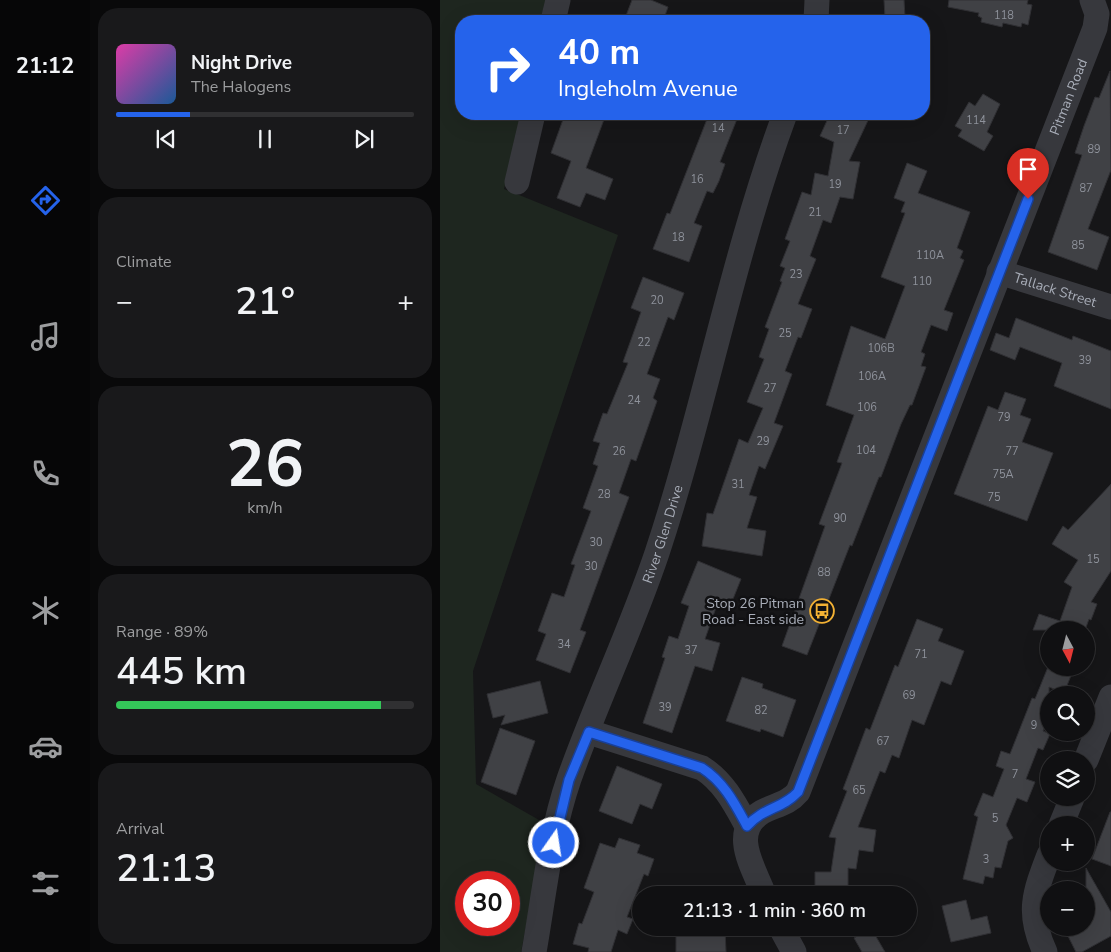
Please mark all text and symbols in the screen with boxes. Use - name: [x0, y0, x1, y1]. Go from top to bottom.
- house number: 118: [994, 8, 1014, 23]
- text: 40 m: [558, 29, 640, 76]
- icon: right: [475, 35, 540, 100]
- text: Night Drive: [191, 50, 292, 76]
- text: 21:12: [16, 51, 74, 81]
- street label: Pitman Road: [1045, 56, 1092, 138]
- text: Ingleholm Avenue: [558, 74, 738, 104]
- text: The Halogens: [191, 76, 291, 98]
- house number: 114: [966, 113, 986, 128]
- house number: 14: [711, 121, 725, 136]
- house number: 17: [836, 123, 850, 138]
- icon: previous: [152, 125, 180, 153]
- icon: pause: [251, 125, 279, 153]
- icon: next: [350, 125, 378, 153]
- house number: 89: [1087, 142, 1101, 157]
- pin: [1007, 148, 1049, 199]
- icon: arrive: [1014, 155, 1042, 183]
- house number: 16: [690, 172, 704, 187]
- house number: 19: [828, 177, 842, 192]
- house number: 87: [1079, 181, 1093, 196]
- icon: directions: [28, 183, 63, 218]
- house number: 21: [808, 205, 822, 220]
- house number: 18: [671, 230, 685, 245]
- house number: 85: [1071, 238, 1085, 253]
- house number: 110A: [916, 248, 944, 263]
- text: Climate: [116, 251, 171, 273]
- house number: 23: [789, 267, 803, 282]
- street label: Tallack Street: [1012, 268, 1099, 311]
- house number: 110: [912, 274, 932, 289]
- text: 21°: [235, 276, 295, 327]
- text: −: [116, 283, 133, 321]
- text: +: [397, 283, 414, 321]
- house number: 20: [650, 293, 664, 308]
- icon: music: [28, 319, 63, 354]
- house number: 25: [778, 326, 792, 341]
- house number: 22: [637, 335, 651, 350]
- house number: 106B: [867, 341, 895, 356]
- house number: 39: [1078, 353, 1092, 368]
- house number: 106A: [858, 369, 886, 384]
- house number: 27: [763, 381, 777, 396]
- house number: 24: [627, 393, 641, 408]
- house number: 106: [857, 400, 877, 415]
- house number: 79: [997, 410, 1011, 425]
- text: 26: [226, 420, 304, 509]
- house number: 29: [756, 434, 770, 449]
- house number: 104: [856, 443, 876, 458]
- house number: 26: [612, 444, 626, 459]
- house number: 77: [1005, 444, 1019, 459]
- icon: phone: [28, 456, 63, 491]
- house number: 75A: [992, 467, 1014, 482]
- house number: 31: [731, 477, 745, 492]
- street label: River Glen Drive: [638, 483, 687, 586]
- house number: 28: [597, 487, 611, 502]
- house number: 75: [987, 490, 1001, 505]
- text: km/h: [247, 497, 283, 519]
- house number: 90: [833, 511, 847, 526]
- house number: 30: [589, 535, 603, 550]
- house number: 15: [1086, 552, 1100, 567]
- house number: 30: [584, 559, 598, 574]
- house number: 88: [817, 565, 831, 580]
- icon: climate: [28, 593, 63, 628]
- place label: Stop 26 Pitman Road - East side: [702, 594, 804, 629]
- bus stop icon: Stop 26 Pitman Road - East side: [809, 598, 835, 624]
- text: Range · 89%: [116, 621, 208, 643]
- north arrow: [1040, 621, 1095, 676]
- map controls: [1040, 621, 1095, 936]
- house number: 34: [557, 637, 571, 652]
- house number: 37: [684, 643, 698, 658]
- text: 445 km: [116, 646, 247, 697]
- house number: 71: [914, 647, 928, 662]
- button: search: [1040, 686, 1095, 741]
- house number: 69: [902, 688, 916, 703]
- house number: 39: [658, 700, 672, 715]
- house number: 82: [754, 703, 768, 718]
- house number: 9: [1031, 718, 1037, 733]
- icon: car: [28, 729, 63, 764]
- house number: 67: [876, 734, 890, 749]
- button: layers: [1040, 751, 1095, 806]
- house number: 7: [1012, 767, 1018, 782]
- house number: 65: [852, 783, 866, 798]
- house number: 5: [992, 811, 999, 826]
- position arrow: [527, 816, 579, 868]
- button: +: [1040, 816, 1095, 871]
- text: Arrival: [116, 818, 164, 840]
- text: 21:13: [116, 843, 216, 894]
- house number: 3: [983, 852, 989, 867]
- icon: filters: [28, 866, 63, 901]
- speed limit sign: 30: [455, 871, 520, 936]
- button: −: [1040, 881, 1095, 936]
- text: 21:13 · 1 min · 360 m: [683, 898, 866, 924]

